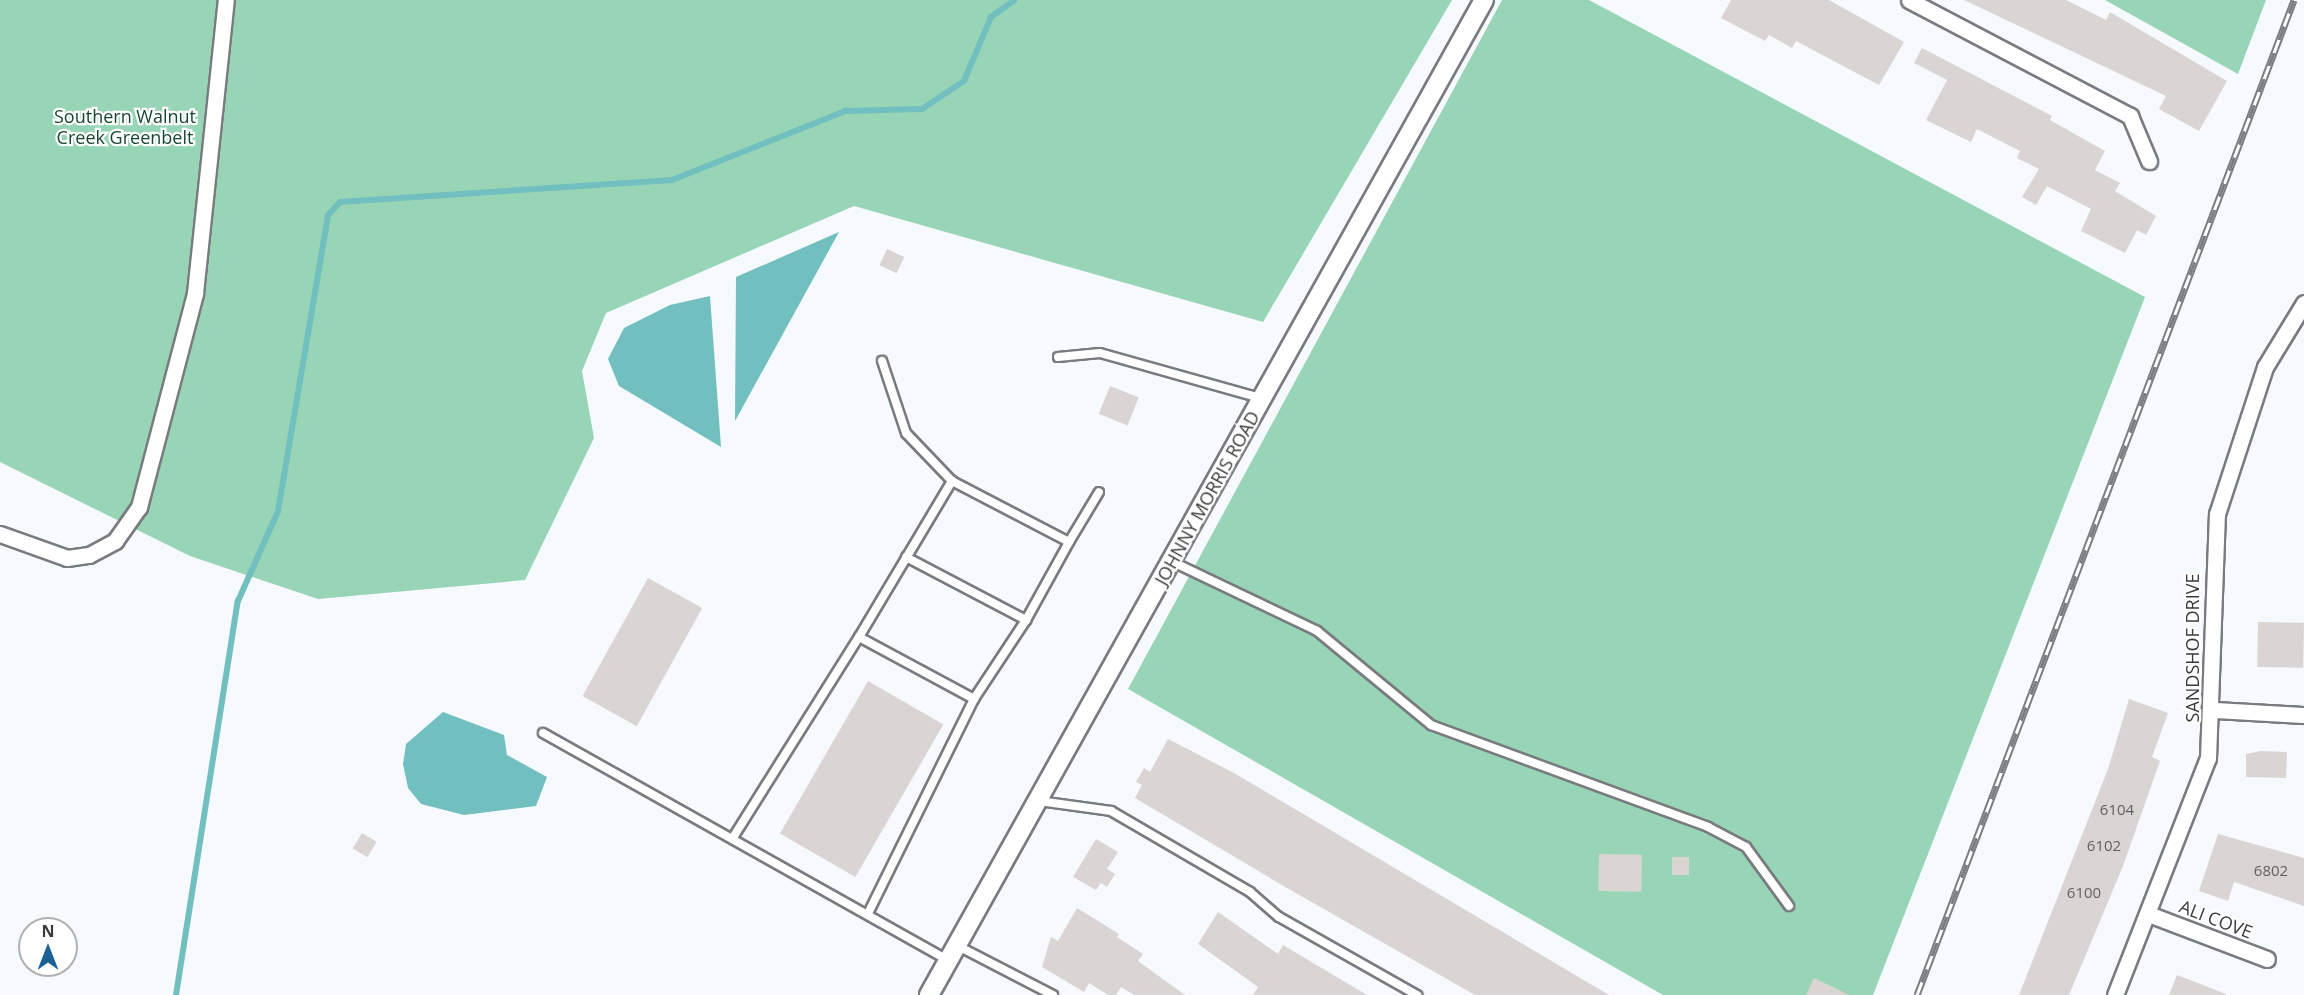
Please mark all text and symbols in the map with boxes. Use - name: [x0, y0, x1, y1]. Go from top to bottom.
- park label: Southern Walnut Creek Greenbelt: [54, 106, 196, 148]
- street label: JOHNNY MORRIS ROAD: [1150, 407, 1264, 589]
- street label: SANDSHOF DRIVE: [2181, 574, 2203, 722]
- house number: 6104: [2100, 801, 2134, 819]
- house number: 6102: [2087, 837, 2121, 855]
- house number: 6802: [2254, 862, 2288, 880]
- house number: 6100: [2067, 884, 2101, 902]
- street label: ALI COVE: [2176, 895, 2256, 943]
- north arrow: [18, 917, 78, 977]
- text: N: [41, 920, 55, 942]

